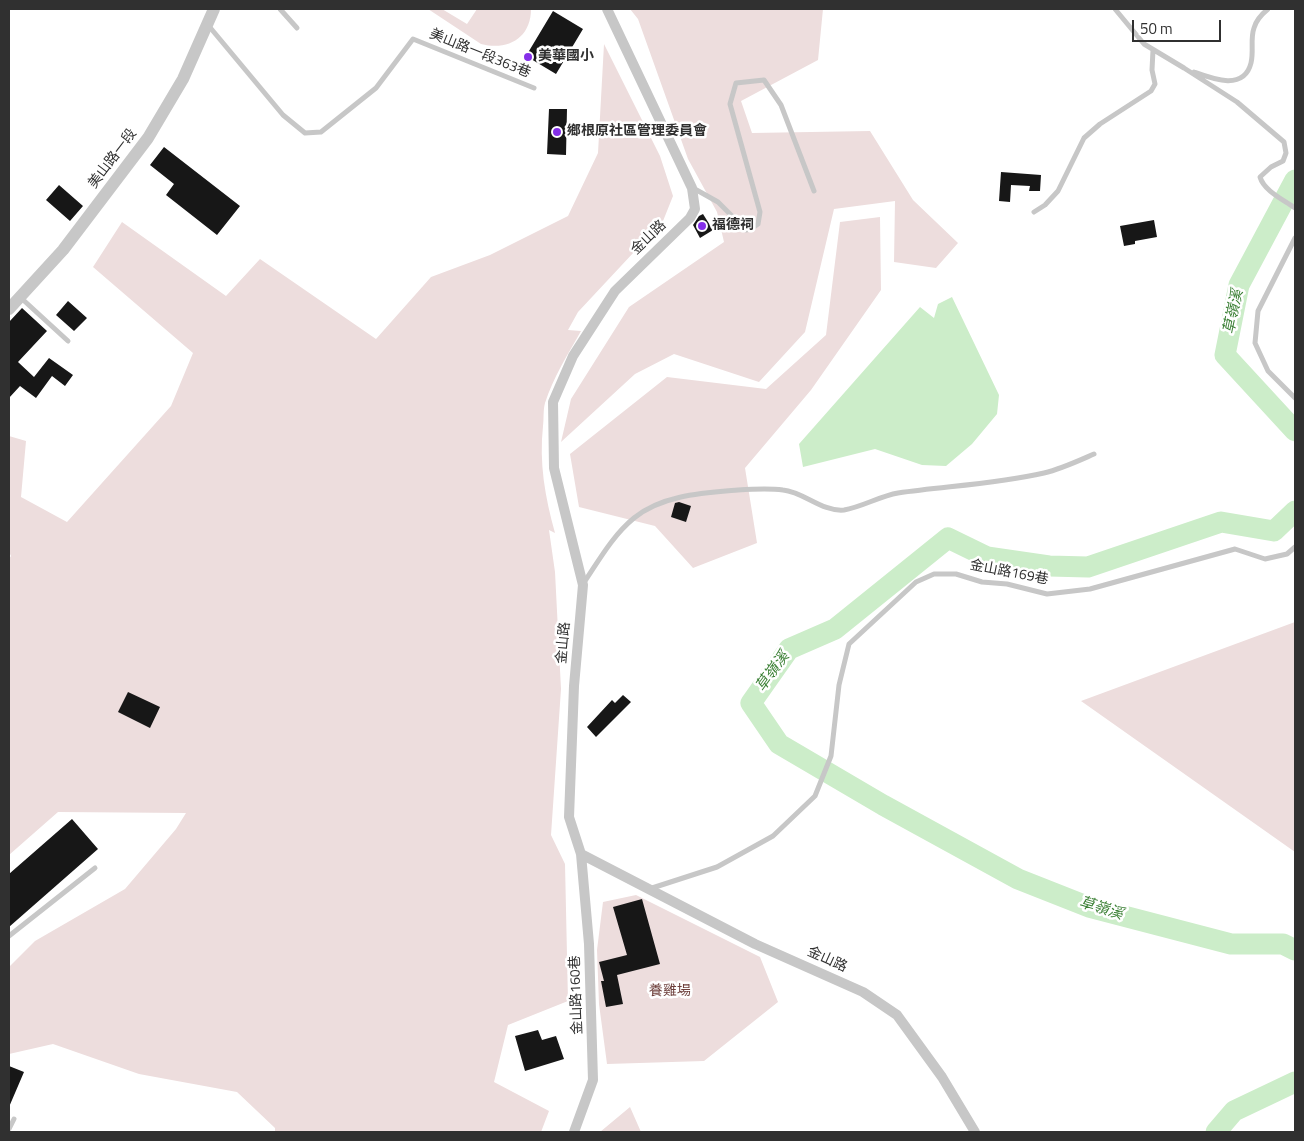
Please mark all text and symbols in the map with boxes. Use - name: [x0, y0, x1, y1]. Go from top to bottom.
- scale bar: [1134, 10, 1223, 42]
- text: 50 m: [1140, 17, 1173, 40]
- street label: 美山路一段363巷: [427, 26, 533, 82]
- place label: 美華國小: [538, 49, 594, 65]
- marker: 美華國小: [522, 51, 534, 63]
- place label: 鄉根原社區管理委員會: [567, 124, 707, 140]
- street label: 美山路一段: [85, 126, 141, 192]
- marker: 鄉根原社區管理委員會: [551, 126, 563, 138]
- street label: 金山路: [628, 217, 670, 259]
- place label: 福德祠: [712, 218, 754, 234]
- marker: 福德祠: [696, 220, 708, 232]
- water label: 草嶺溪: [1221, 288, 1247, 336]
- street label: 金山路169巷: [968, 557, 1050, 589]
- street label: 金山路: [554, 621, 574, 665]
- water label: 草嶺溪: [752, 649, 794, 695]
- water label: 草嶺溪: [1077, 894, 1125, 924]
- street label: 金山路: [804, 944, 850, 976]
- street label: 金山路160巷: [567, 955, 587, 1035]
- park label: 養雞場: [649, 984, 691, 1000]

